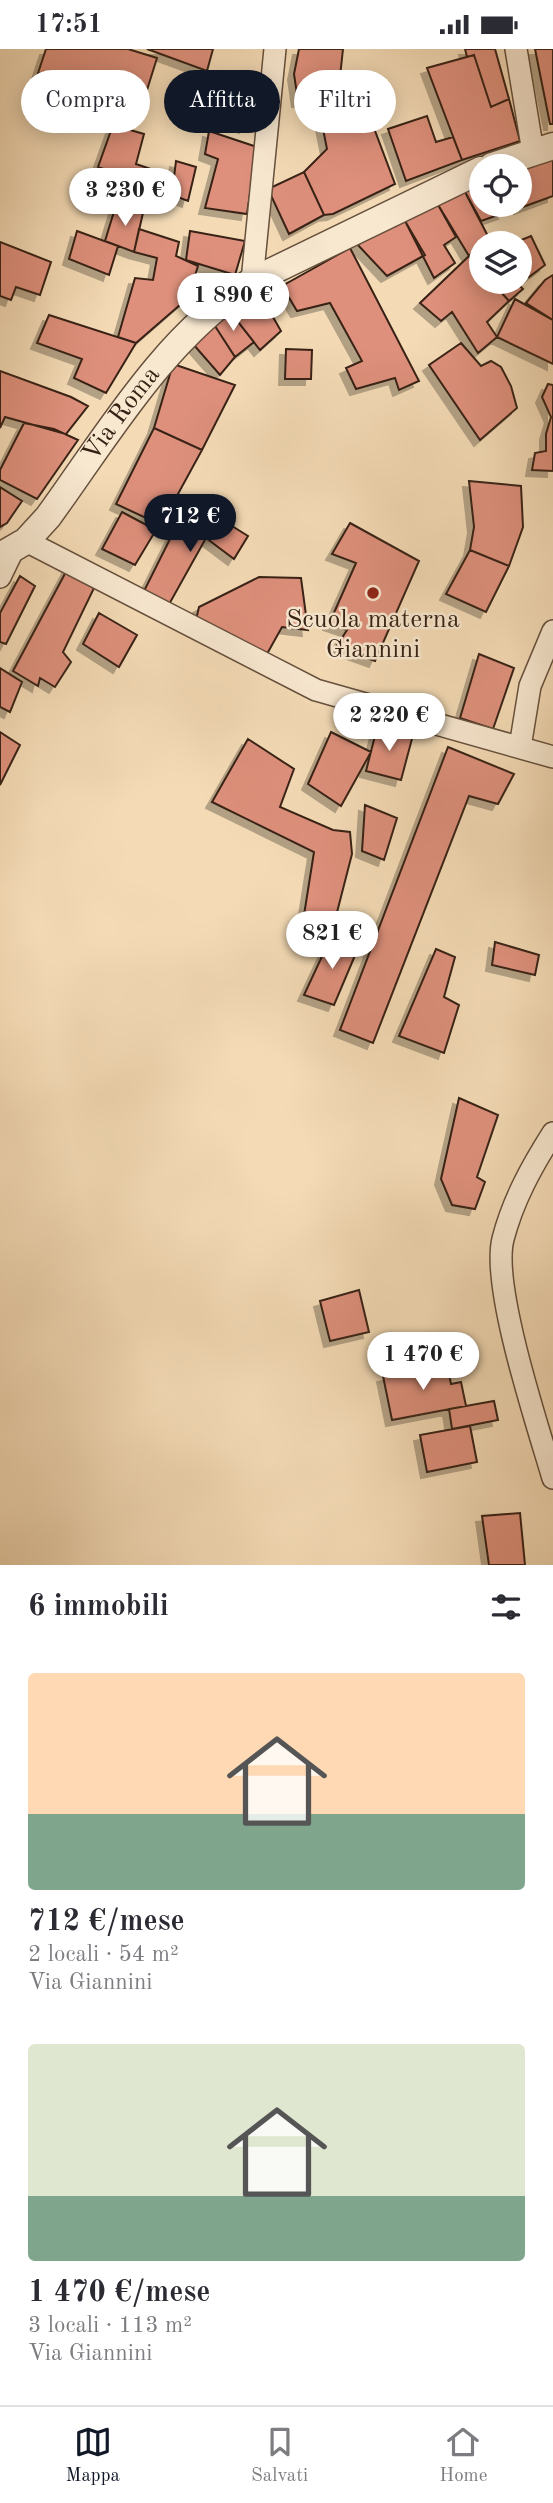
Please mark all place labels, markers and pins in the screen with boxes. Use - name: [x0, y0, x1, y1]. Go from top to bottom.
- pin: 3 230 €: [60, 169, 190, 228]
- pin: 1 890 €: [168, 273, 298, 333]
- pin: 712 €: [141, 495, 239, 554]
- marker: Scuola materna Giannini: [365, 585, 381, 601]
- place label: Scuola materna Giannini: [286, 607, 460, 663]
- pin: 2 220 €: [324, 693, 454, 753]
- pin: 821 €: [283, 911, 381, 971]
- pin: 1 470 €: [358, 1333, 488, 1392]

